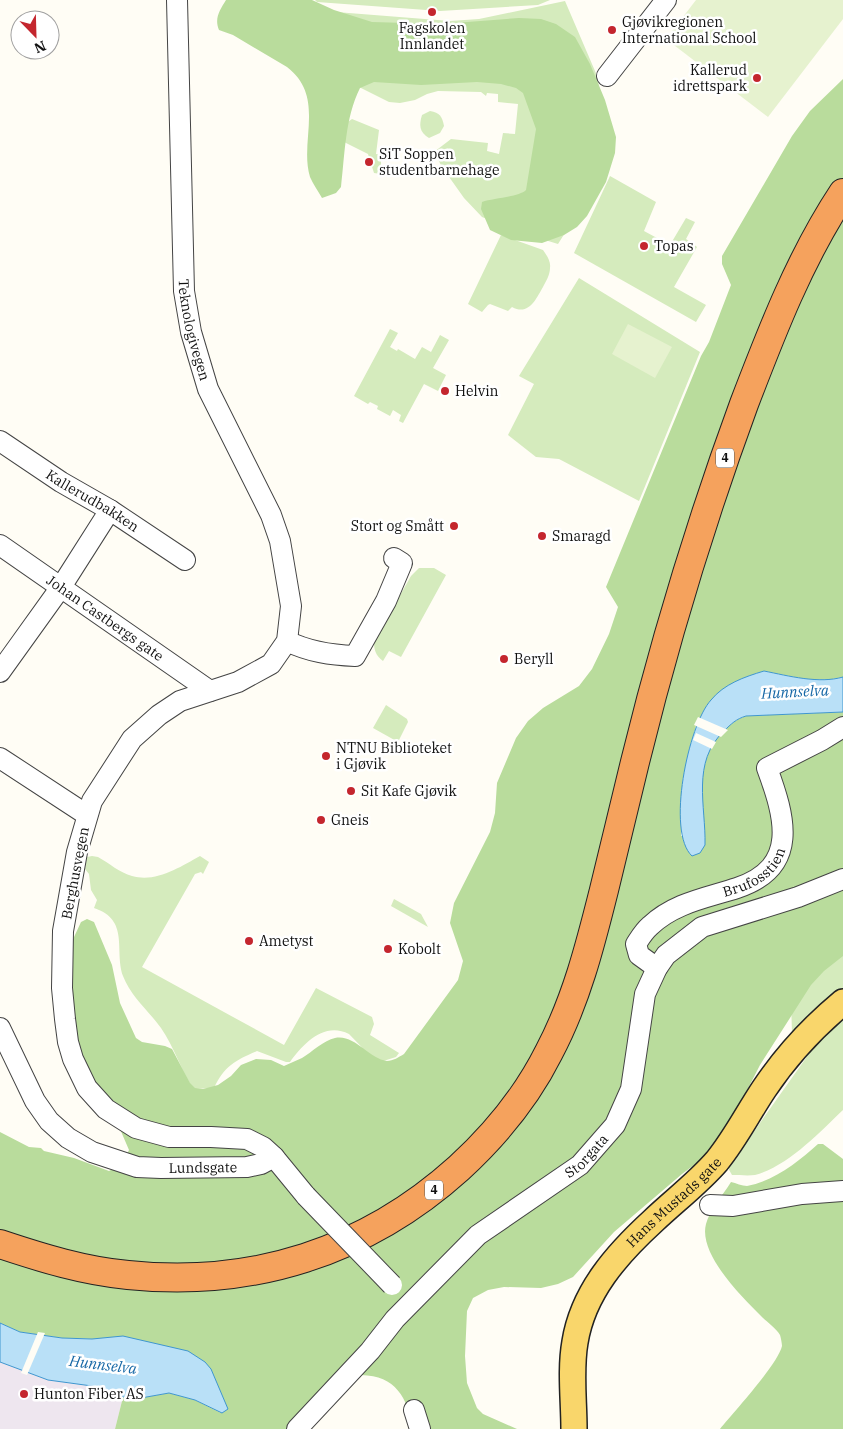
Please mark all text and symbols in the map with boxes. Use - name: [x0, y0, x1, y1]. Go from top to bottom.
- marker: Fagskolen Innlandet: [426, 6, 438, 18]
- north arrow: [10, 10, 60, 60]
- place label: Gjøvikregionen International School: [622, 13, 757, 47]
- place label: Fagskolen Innlandet: [399, 19, 465, 53]
- marker: Gjøvikregionen International School: [606, 24, 618, 36]
- text: N: [31, 37, 49, 57]
- place label: Kallerud idrettspark: [673, 61, 748, 95]
- marker: Kallerud idrettspark: [751, 72, 763, 84]
- place label: SiT Soppen studentbarnehage: [379, 145, 499, 179]
- marker: SiT Soppen studentbarnehage: [363, 156, 375, 168]
- place label: Topas: [654, 237, 694, 255]
- marker: Topas: [638, 240, 650, 252]
- street label: Teknologivegen: [175, 279, 214, 383]
- place label: Helvin: [455, 382, 499, 400]
- marker: Helvin: [439, 385, 451, 397]
- road number: 4: [716, 448, 734, 468]
- street label: Kallerudbakken: [42, 465, 142, 536]
- place label: Stort og Smått: [351, 517, 444, 535]
- marker: Stort og Smått: [448, 520, 460, 532]
- place label: Smaragd: [552, 527, 612, 545]
- marker: Smaragd: [536, 530, 548, 542]
- street label: Johan Castbergs gate: [43, 571, 167, 665]
- place label: Beryll: [514, 650, 553, 668]
- marker: Beryll: [498, 653, 510, 665]
- water label: Hunnselva: [760, 680, 830, 703]
- place label: NTNU Biblioteket i Gjøvik: [336, 739, 452, 773]
- marker: NTNU Biblioteket i Gjøvik: [320, 750, 332, 762]
- place label: Sit Kafe Gjøvik: [361, 782, 458, 800]
- marker: Sit Kafe Gjøvik: [345, 785, 357, 797]
- place label: Gneis: [331, 811, 369, 829]
- marker: Gneis: [315, 814, 327, 826]
- street label: Berghusvegen: [57, 825, 93, 921]
- street label: Brufosstien: [720, 845, 789, 901]
- place label: Ametyst: [259, 932, 313, 950]
- marker: Ametyst: [243, 935, 255, 947]
- place label: Kobolt: [398, 940, 441, 958]
- marker: Kobolt: [382, 943, 394, 955]
- street label: Storgata: [561, 1130, 612, 1182]
- street label: Hans Mustads gate: [622, 1153, 725, 1251]
- street label: Lundsgate: [168, 1158, 237, 1177]
- road number: 4: [425, 1180, 443, 1200]
- water label: Hunnselva: [67, 1351, 139, 1378]
- place label: Hunton Fiber AS: [34, 1385, 144, 1403]
- marker: Hunton Fiber AS: [18, 1388, 30, 1400]

